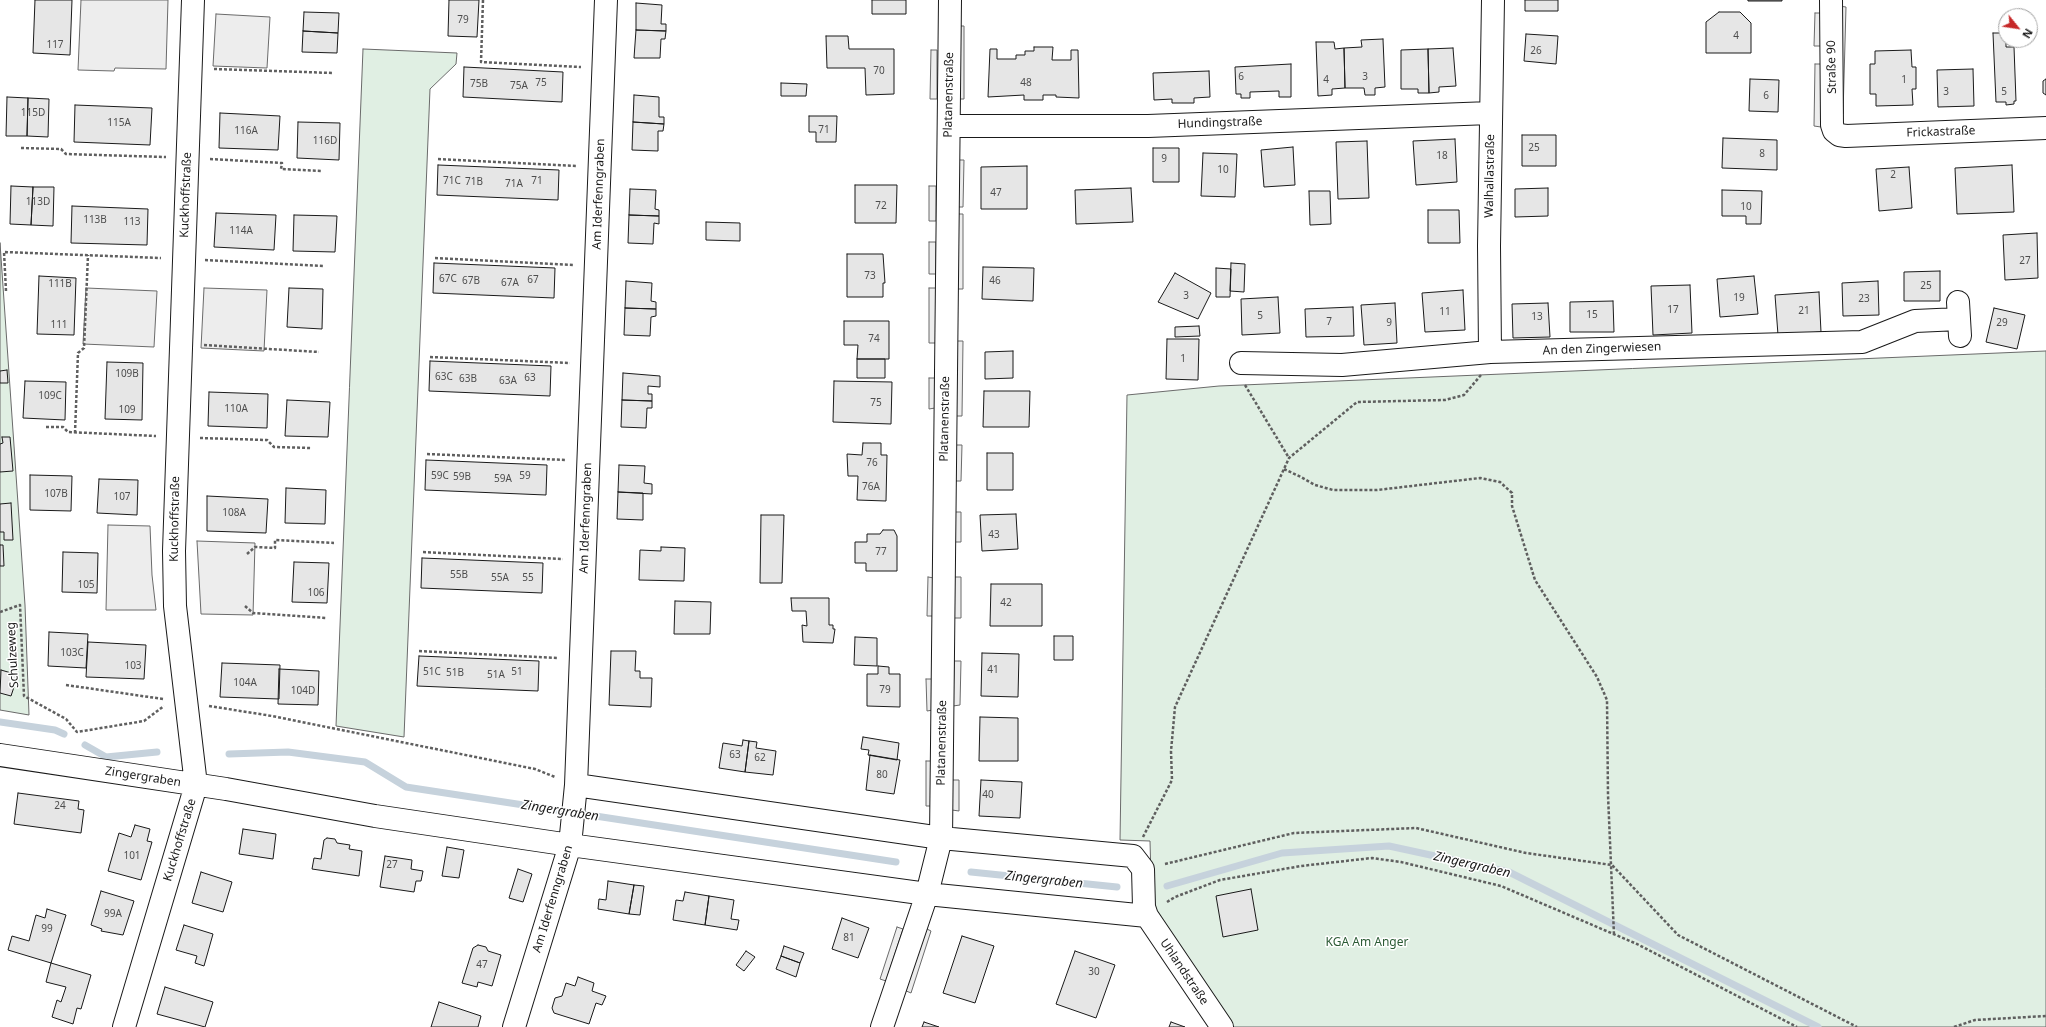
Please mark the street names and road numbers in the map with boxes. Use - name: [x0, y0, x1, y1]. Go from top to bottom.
- street label: Straße 90: [1824, 40, 1840, 94]
- street label: Platanenstraße: [941, 52, 957, 138]
- street label: Hundingstraße: [1177, 114, 1263, 132]
- street label: Frickastraße: [1906, 124, 1976, 140]
- street label: Walhallastraße: [1482, 134, 1498, 218]
- street label: Am Iderfenngraben: [590, 138, 608, 250]
- street label: Kuckhoffstraße: [177, 152, 195, 238]
- street label: An den Zingerwiesen: [1542, 340, 1662, 358]
- street label: Platanenstraße: [937, 376, 953, 462]
- street label: Am Iderfenngraben: [577, 462, 595, 574]
- street label: Kuckhoffstraße: [167, 476, 183, 562]
- street label: Schulzeweg: [4, 622, 22, 688]
- street label: Platanenstraße: [934, 700, 950, 786]
- street label: Zingergraben: [104, 764, 182, 790]
- street label: Kuckhoffstraße: [161, 797, 199, 883]
- street label: Am Iderfenngraben: [530, 844, 576, 954]
- street label: Uhlandstraße: [1157, 936, 1211, 1008]

